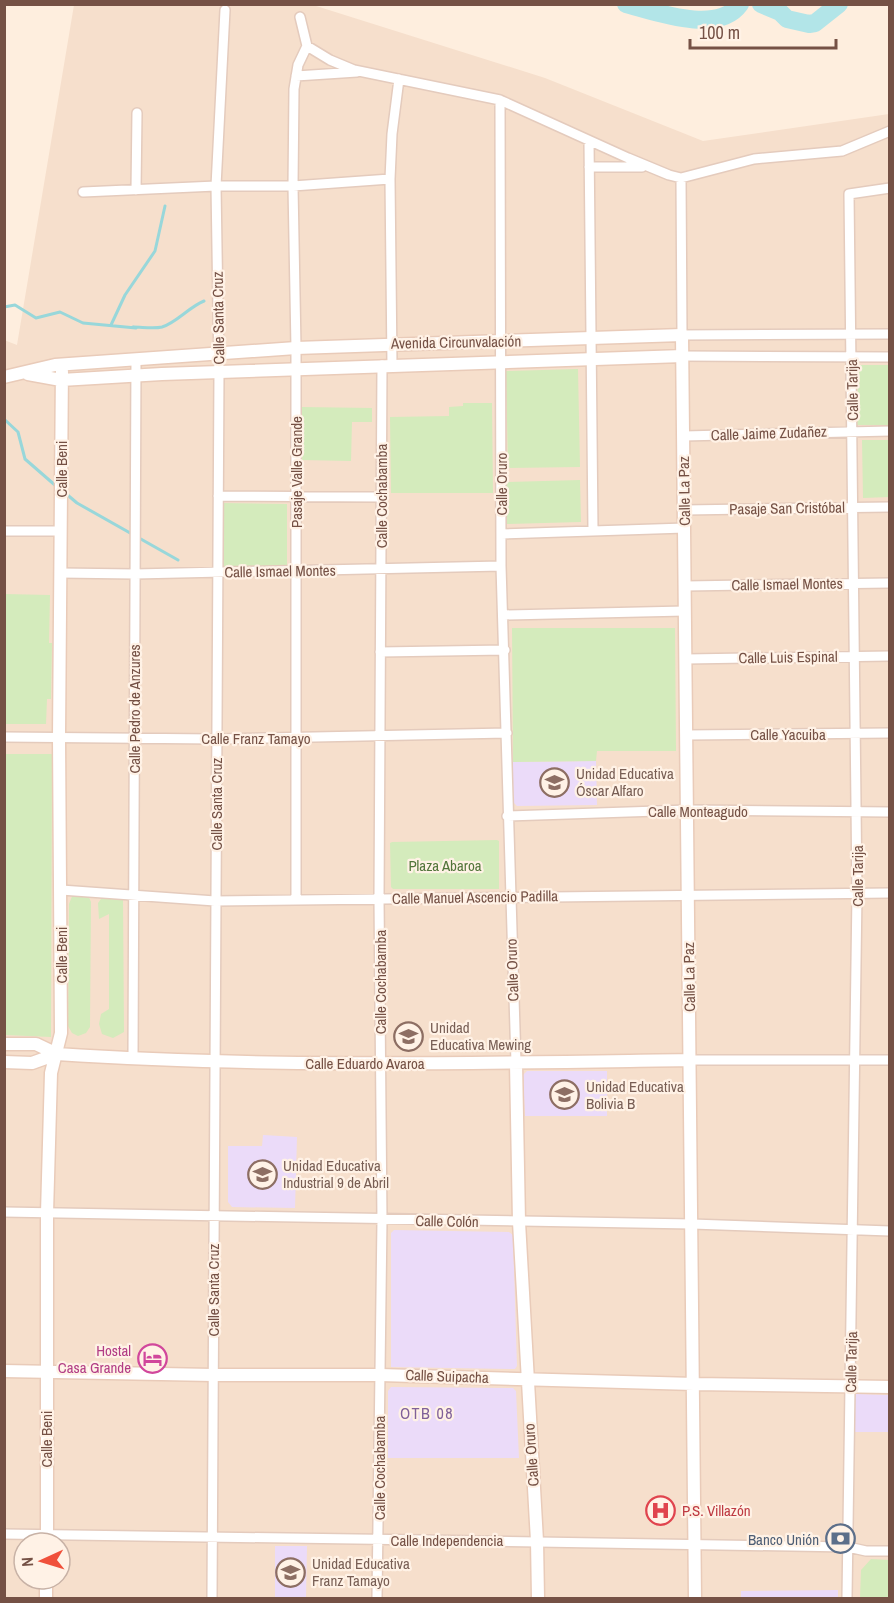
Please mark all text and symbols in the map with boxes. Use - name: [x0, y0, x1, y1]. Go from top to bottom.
- scale bar: [690, 12, 836, 50]
- text: 100 m: [699, 20, 740, 45]
- street label: Calle Santa Cruz: [207, 271, 229, 365]
- street label: Avenida Circunvalación: [390, 330, 521, 354]
- street label: Calle Tarija: [841, 359, 863, 421]
- street label: Pasaje Valle Grande: [286, 416, 307, 528]
- street label: Calle Jaime Zudañez: [711, 420, 827, 446]
- street label: Calle Beni: [51, 441, 72, 497]
- street label: Calle Cochabamba: [371, 444, 392, 548]
- street label: Calle Oruro: [491, 452, 512, 515]
- street label: Calle La Paz: [673, 456, 695, 526]
- street label: Pasaje San Cristóbal: [729, 496, 845, 520]
- street label: Calle Ismael Montes: [224, 560, 336, 582]
- street label: Calle Ismael Montes: [731, 573, 843, 595]
- street label: Calle Pedro de Anzures: [124, 644, 145, 774]
- street label: Calle Luis Espinal: [738, 646, 838, 668]
- street label: Calle Yacuiba: [750, 724, 826, 745]
- street label: Calle Franz Tamayo: [201, 728, 311, 749]
- street label: Calle Santa Cruz: [206, 758, 227, 850]
- place label: Unidad Educativa Óscar Alfaro: [576, 763, 674, 801]
- school or university icon: Unidad Educativa Óscar Alfaro: [539, 766, 571, 798]
- street label: Calle Monteagudo: [648, 801, 748, 822]
- street label: Calle Tarija: [847, 845, 868, 907]
- park label: Plaza Abaroa: [408, 855, 482, 876]
- street label: Calle Manuel Ascencio Padilla: [392, 885, 558, 909]
- street label: Calle Beni: [51, 927, 72, 983]
- street label: Calle Cochabamba: [370, 930, 391, 1034]
- street label: Calle Oruro: [500, 938, 524, 1002]
- street label: Calle La Paz: [678, 942, 700, 1012]
- place label: Unidad Educativa Mewing: [430, 1017, 531, 1055]
- school or university icon: Unidad Educativa Mewing: [393, 1020, 425, 1052]
- street label: Calle Eduardo Avaroa: [305, 1053, 425, 1074]
- place label: Unidad Educativa Bolivia B: [586, 1076, 684, 1114]
- school or university icon: Unidad Educativa Bolivia B: [549, 1079, 581, 1111]
- place label: Unidad Educativa Industrial 9 de Abril: [283, 1155, 389, 1193]
- school or university icon: Unidad Educativa Industrial 9 de Abril: [246, 1158, 278, 1190]
- street label: Calle Colón: [415, 1210, 479, 1232]
- street label: Calle Santa Cruz: [203, 1244, 224, 1336]
- street label: Calle Tarija: [840, 1331, 862, 1393]
- place label: Hostal Casa Grande: [58, 1340, 131, 1378]
- hotel icon: Hostal Casa Grande: [136, 1343, 168, 1375]
- street label: Calle Suipacha: [405, 1364, 489, 1388]
- district label: OTB 08: [400, 1402, 454, 1424]
- street label: Calle Beni: [36, 1411, 57, 1467]
- street label: Calle Cochabamba: [369, 1416, 390, 1520]
- street label: Calle Oruro: [518, 1423, 544, 1487]
- hospital icon: P.S. Villazón: [645, 1494, 677, 1526]
- place label: P.S. Villazón: [682, 1500, 751, 1521]
- bank icon: Banco Unión: [824, 1523, 856, 1555]
- place label: Banco Unión: [748, 1529, 819, 1550]
- street label: Calle Independencia: [391, 1530, 504, 1551]
- north arrow: [12, 1531, 72, 1591]
- place label: Unidad Educativa Franz Tamayo: [312, 1553, 410, 1591]
- school or university icon: Unidad Educativa Franz Tamayo: [275, 1556, 307, 1588]
- text: N: [16, 1557, 38, 1568]

